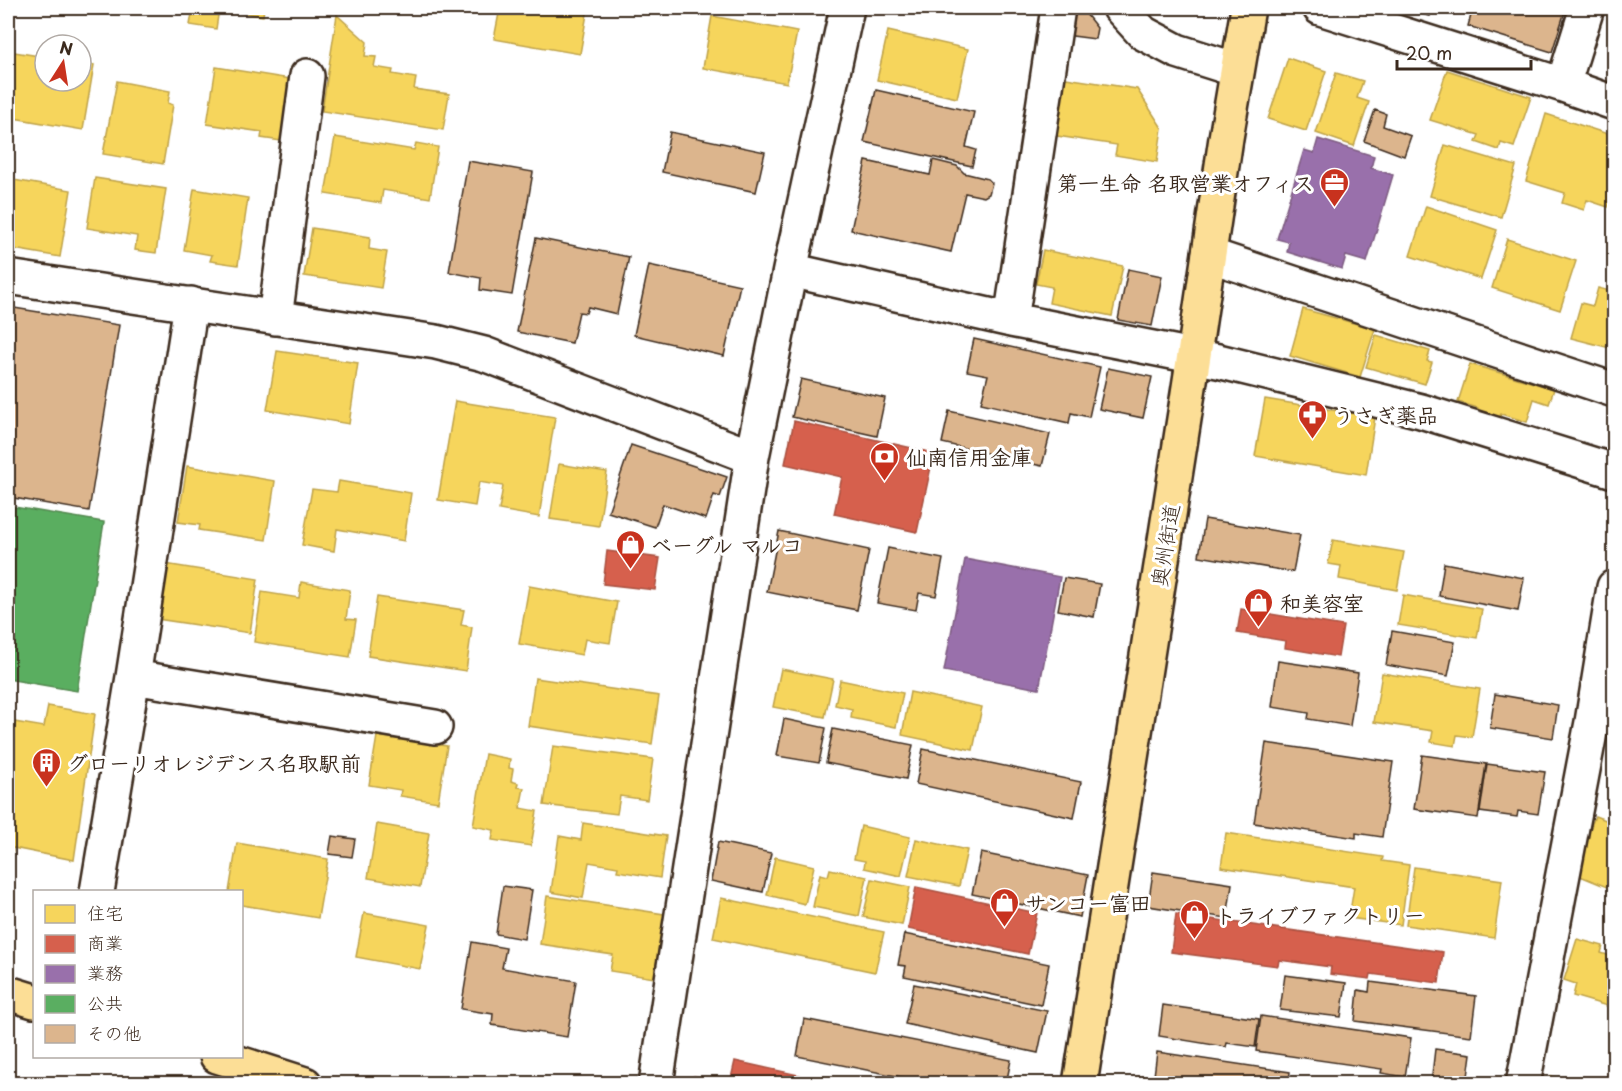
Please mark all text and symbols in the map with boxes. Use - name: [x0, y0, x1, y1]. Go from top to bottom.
- north arrow: [33, 33, 93, 93]
- scale bar: [1397, 33, 1530, 71]
- text: N: [58, 34, 75, 60]
- text: 20 m: [1406, 39, 1452, 66]
- place label: 第一生命 名取営業オフィス: [1057, 166, 1314, 198]
- office icon: 第一生命 名取営業オフィス: [1319, 166, 1351, 208]
- pharmacy icon: うさぎ薬品: [1296, 398, 1328, 440]
- place label: うさぎ薬品: [1333, 398, 1438, 430]
- bank icon: 仙南信用金庫: [869, 440, 901, 482]
- place label: 仙南信用金庫: [906, 440, 1032, 472]
- street label: 奥州街道: [1142, 501, 1186, 589]
- shop icon: ベーグル マルコ: [614, 528, 646, 570]
- place label: ベーグル マルコ: [651, 528, 803, 560]
- shop icon: 和美容室: [1243, 586, 1275, 628]
- place label: 和美容室: [1280, 586, 1364, 618]
- building icon: グローリオレジデンス名取駅前: [30, 746, 62, 788]
- place label: グローリオレジデンス名取駅前: [67, 746, 361, 778]
- shop icon: サンコー富田: [988, 886, 1020, 928]
- place label: サンコー富田: [1025, 886, 1151, 918]
- legend: [33, 890, 243, 1058]
- shop icon: トライブファクトリー: [1178, 898, 1210, 940]
- place label: トライブファクトリー: [1215, 898, 1425, 930]
- text: 住宅: [87, 899, 123, 926]
- text: 商業: [87, 929, 123, 956]
- text: 業務: [87, 959, 123, 986]
- text: 公共: [87, 989, 123, 1016]
- text: その他: [87, 1019, 141, 1046]

